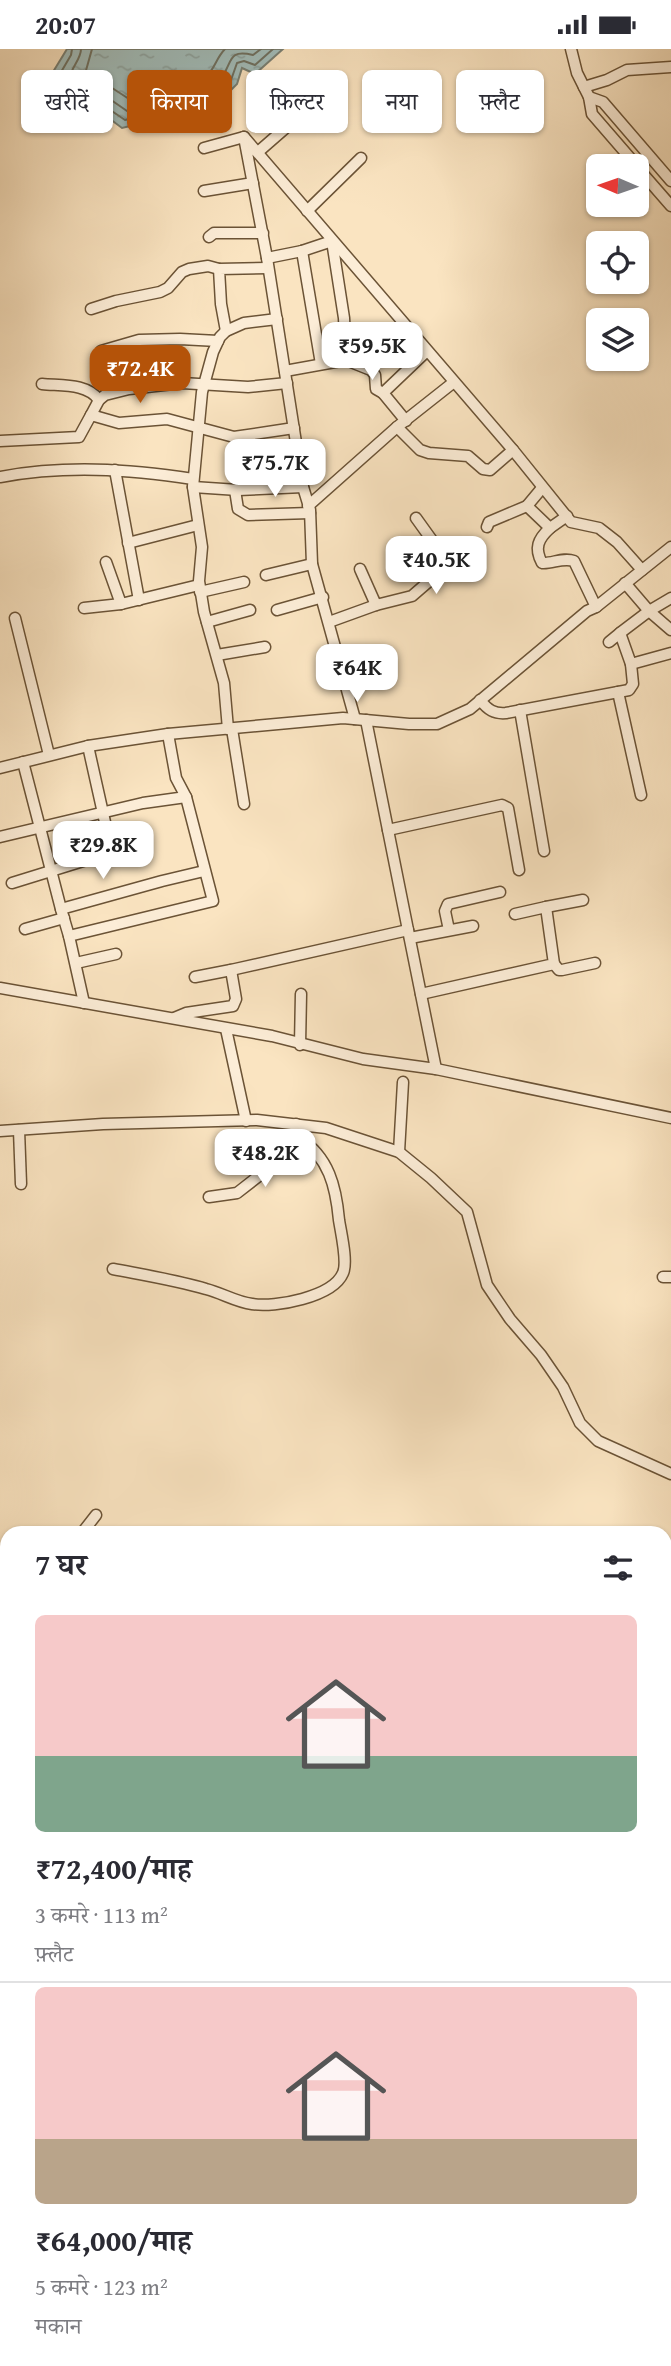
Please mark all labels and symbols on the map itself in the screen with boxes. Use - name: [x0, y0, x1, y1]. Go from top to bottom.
- north arrow: [586, 154, 649, 217]
- pin: ₹59.5K: [315, 323, 429, 382]
- pin: ₹72.4K: [83, 345, 197, 405]
- pin: ₹75.7K: [218, 440, 332, 499]
- pin: ₹40.5K: [379, 537, 493, 596]
- pin: ₹64K: [316, 645, 398, 704]
- pin: ₹29.8K: [46, 821, 160, 881]
- pin: ₹48.2K: [208, 1129, 322, 1189]

